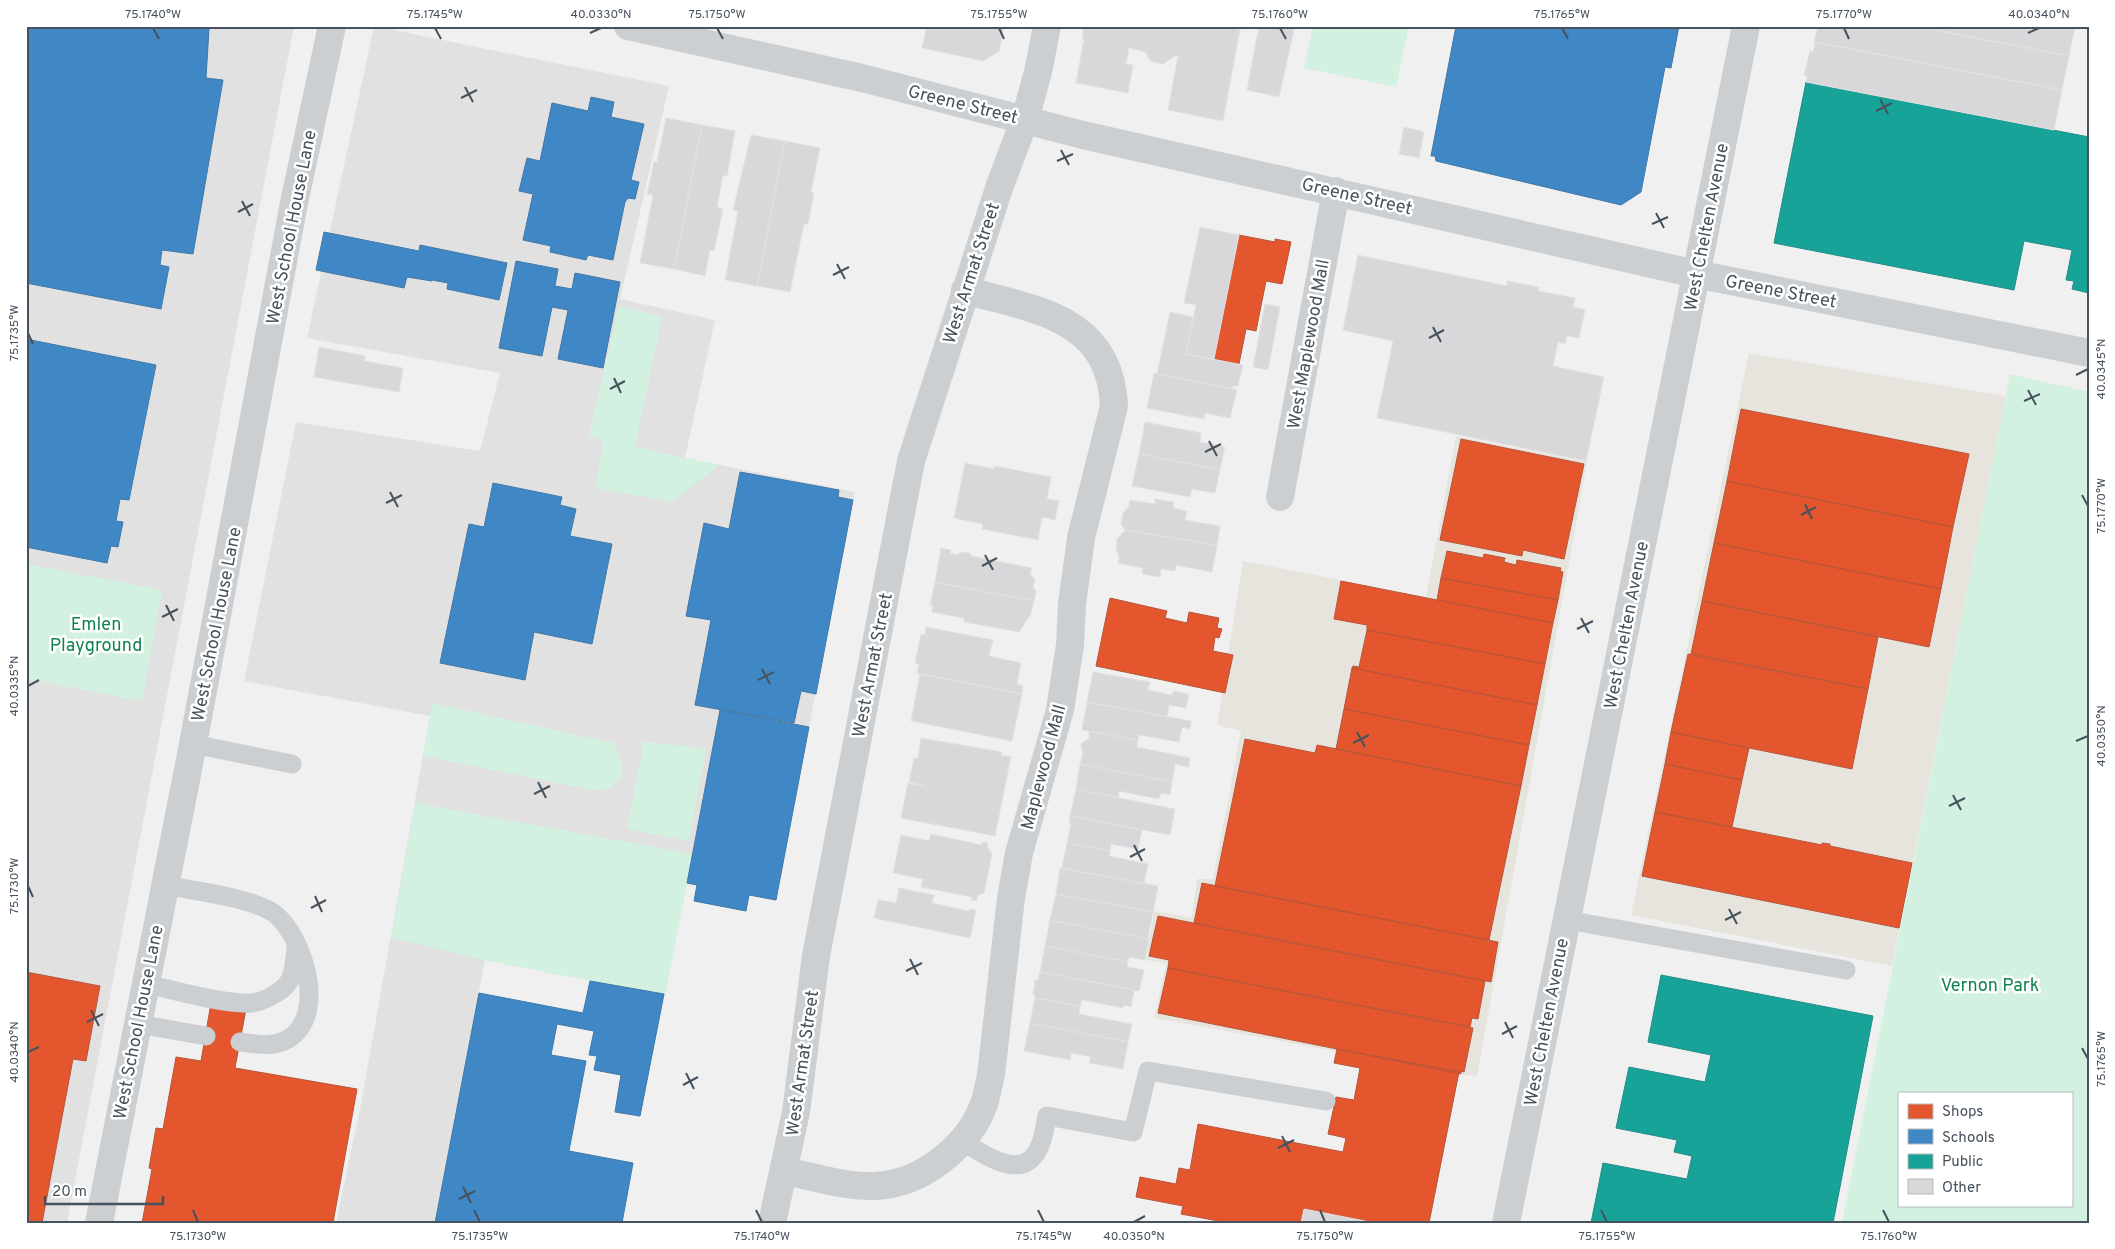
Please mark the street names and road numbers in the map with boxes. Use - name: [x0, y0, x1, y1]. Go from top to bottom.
- street label: Greene Street: [905, 81, 1020, 130]
- street label: West School House Lane: [262, 128, 323, 326]
- street label: West Chelten Avenue: [1680, 141, 1735, 313]
- street label: Greene Street: [1299, 174, 1414, 221]
- street label: West Armat Street: [939, 200, 1006, 347]
- street label: West Maplewood Mall: [1283, 258, 1336, 431]
- street label: Greene Street: [1723, 270, 1838, 315]
- street label: West School House Lane: [187, 525, 248, 723]
- street label: West Chelten Avenue: [1600, 539, 1655, 711]
- street label: West Armat Street: [848, 591, 899, 740]
- street label: Maplewood Mall: [1017, 702, 1072, 832]
- street label: West School House Lane: [109, 923, 170, 1121]
- street label: West Chelten Avenue: [1520, 936, 1575, 1108]
- street label: West Armat Street: [782, 989, 825, 1138]

